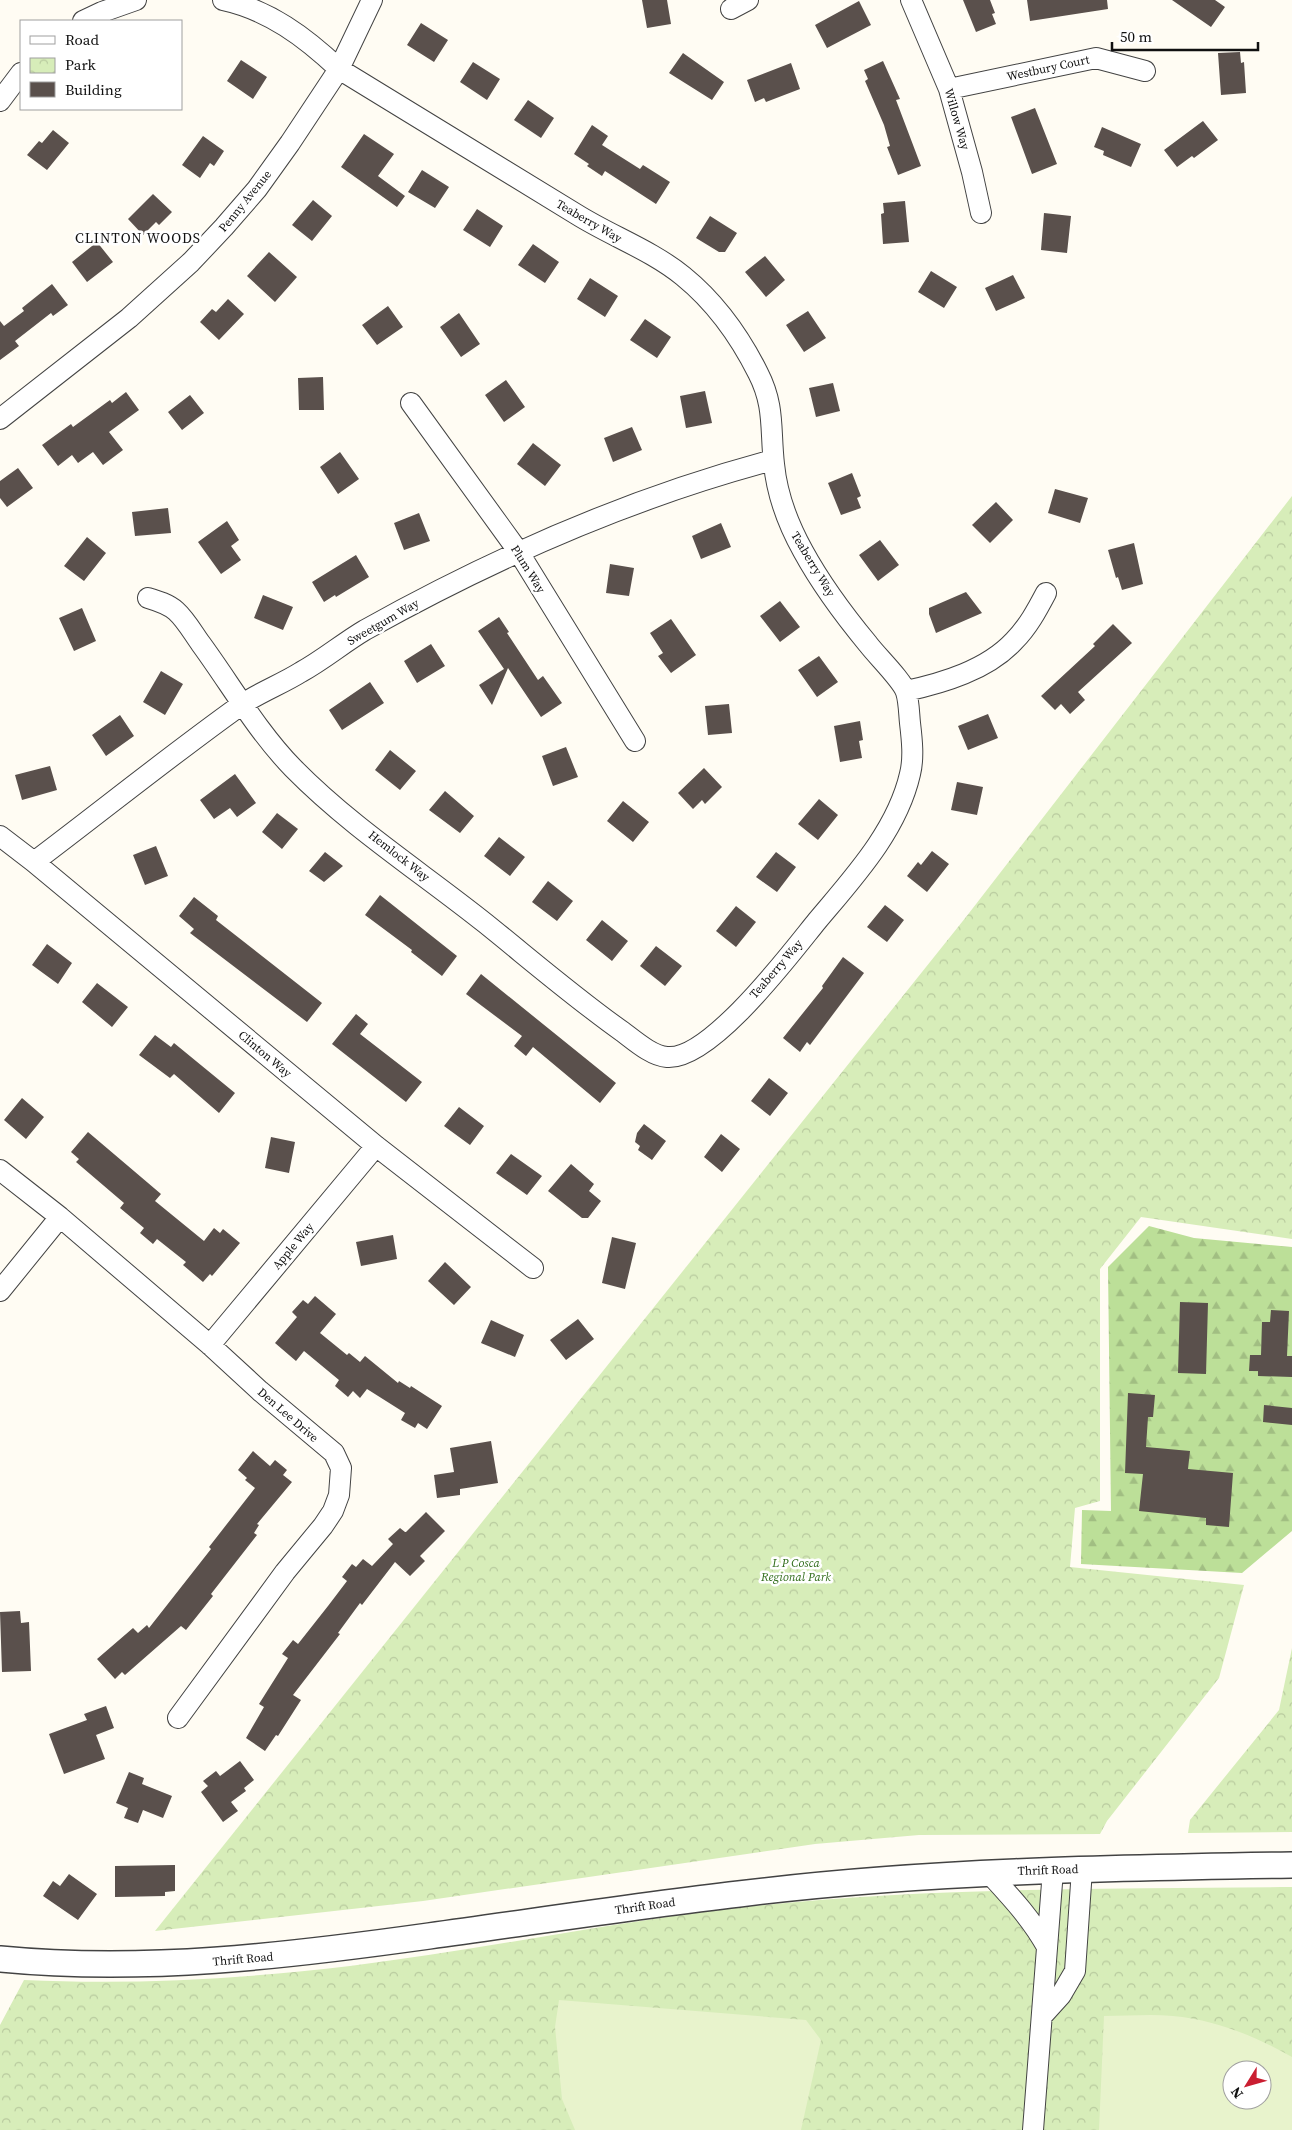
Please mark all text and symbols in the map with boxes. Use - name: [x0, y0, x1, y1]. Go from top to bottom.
- legend: [20, 20, 182, 110]
- scale bar: [1112, 20, 1258, 52]
- text: 50 m: [1120, 26, 1152, 47]
- text: Road: [65, 29, 99, 50]
- street label: Westbury Court: [1005, 51, 1091, 85]
- text: Park: [65, 54, 97, 75]
- text: Building: [65, 79, 122, 100]
- street label: Willow Way: [941, 86, 974, 152]
- street label: Penny Avenue: [215, 167, 275, 235]
- street label: Teaberry Way: [553, 196, 625, 247]
- district label: CLINTON WOODS: [75, 228, 201, 248]
- street label: Teaberry Way: [787, 528, 839, 600]
- street label: Plum Way: [507, 542, 549, 597]
- street label: Sweetgum Way: [344, 595, 422, 649]
- street label: Hemlock Way: [365, 827, 434, 886]
- street label: Teaberry Way: [746, 935, 807, 1002]
- street label: Clinton Way: [235, 1027, 296, 1082]
- street label: Apple Way: [269, 1219, 318, 1273]
- street label: Den Lee Drive: [254, 1384, 322, 1446]
- park label: L P Cosca Regional Park: [760, 1555, 831, 1585]
- street label: Thrift Road: [1017, 1861, 1079, 1879]
- street label: Thrift Road: [614, 1894, 676, 1918]
- street label: Thrift Road: [212, 1948, 274, 1970]
- north arrow: [1222, 2060, 1272, 2110]
- text: N: [1226, 2083, 1248, 2103]

